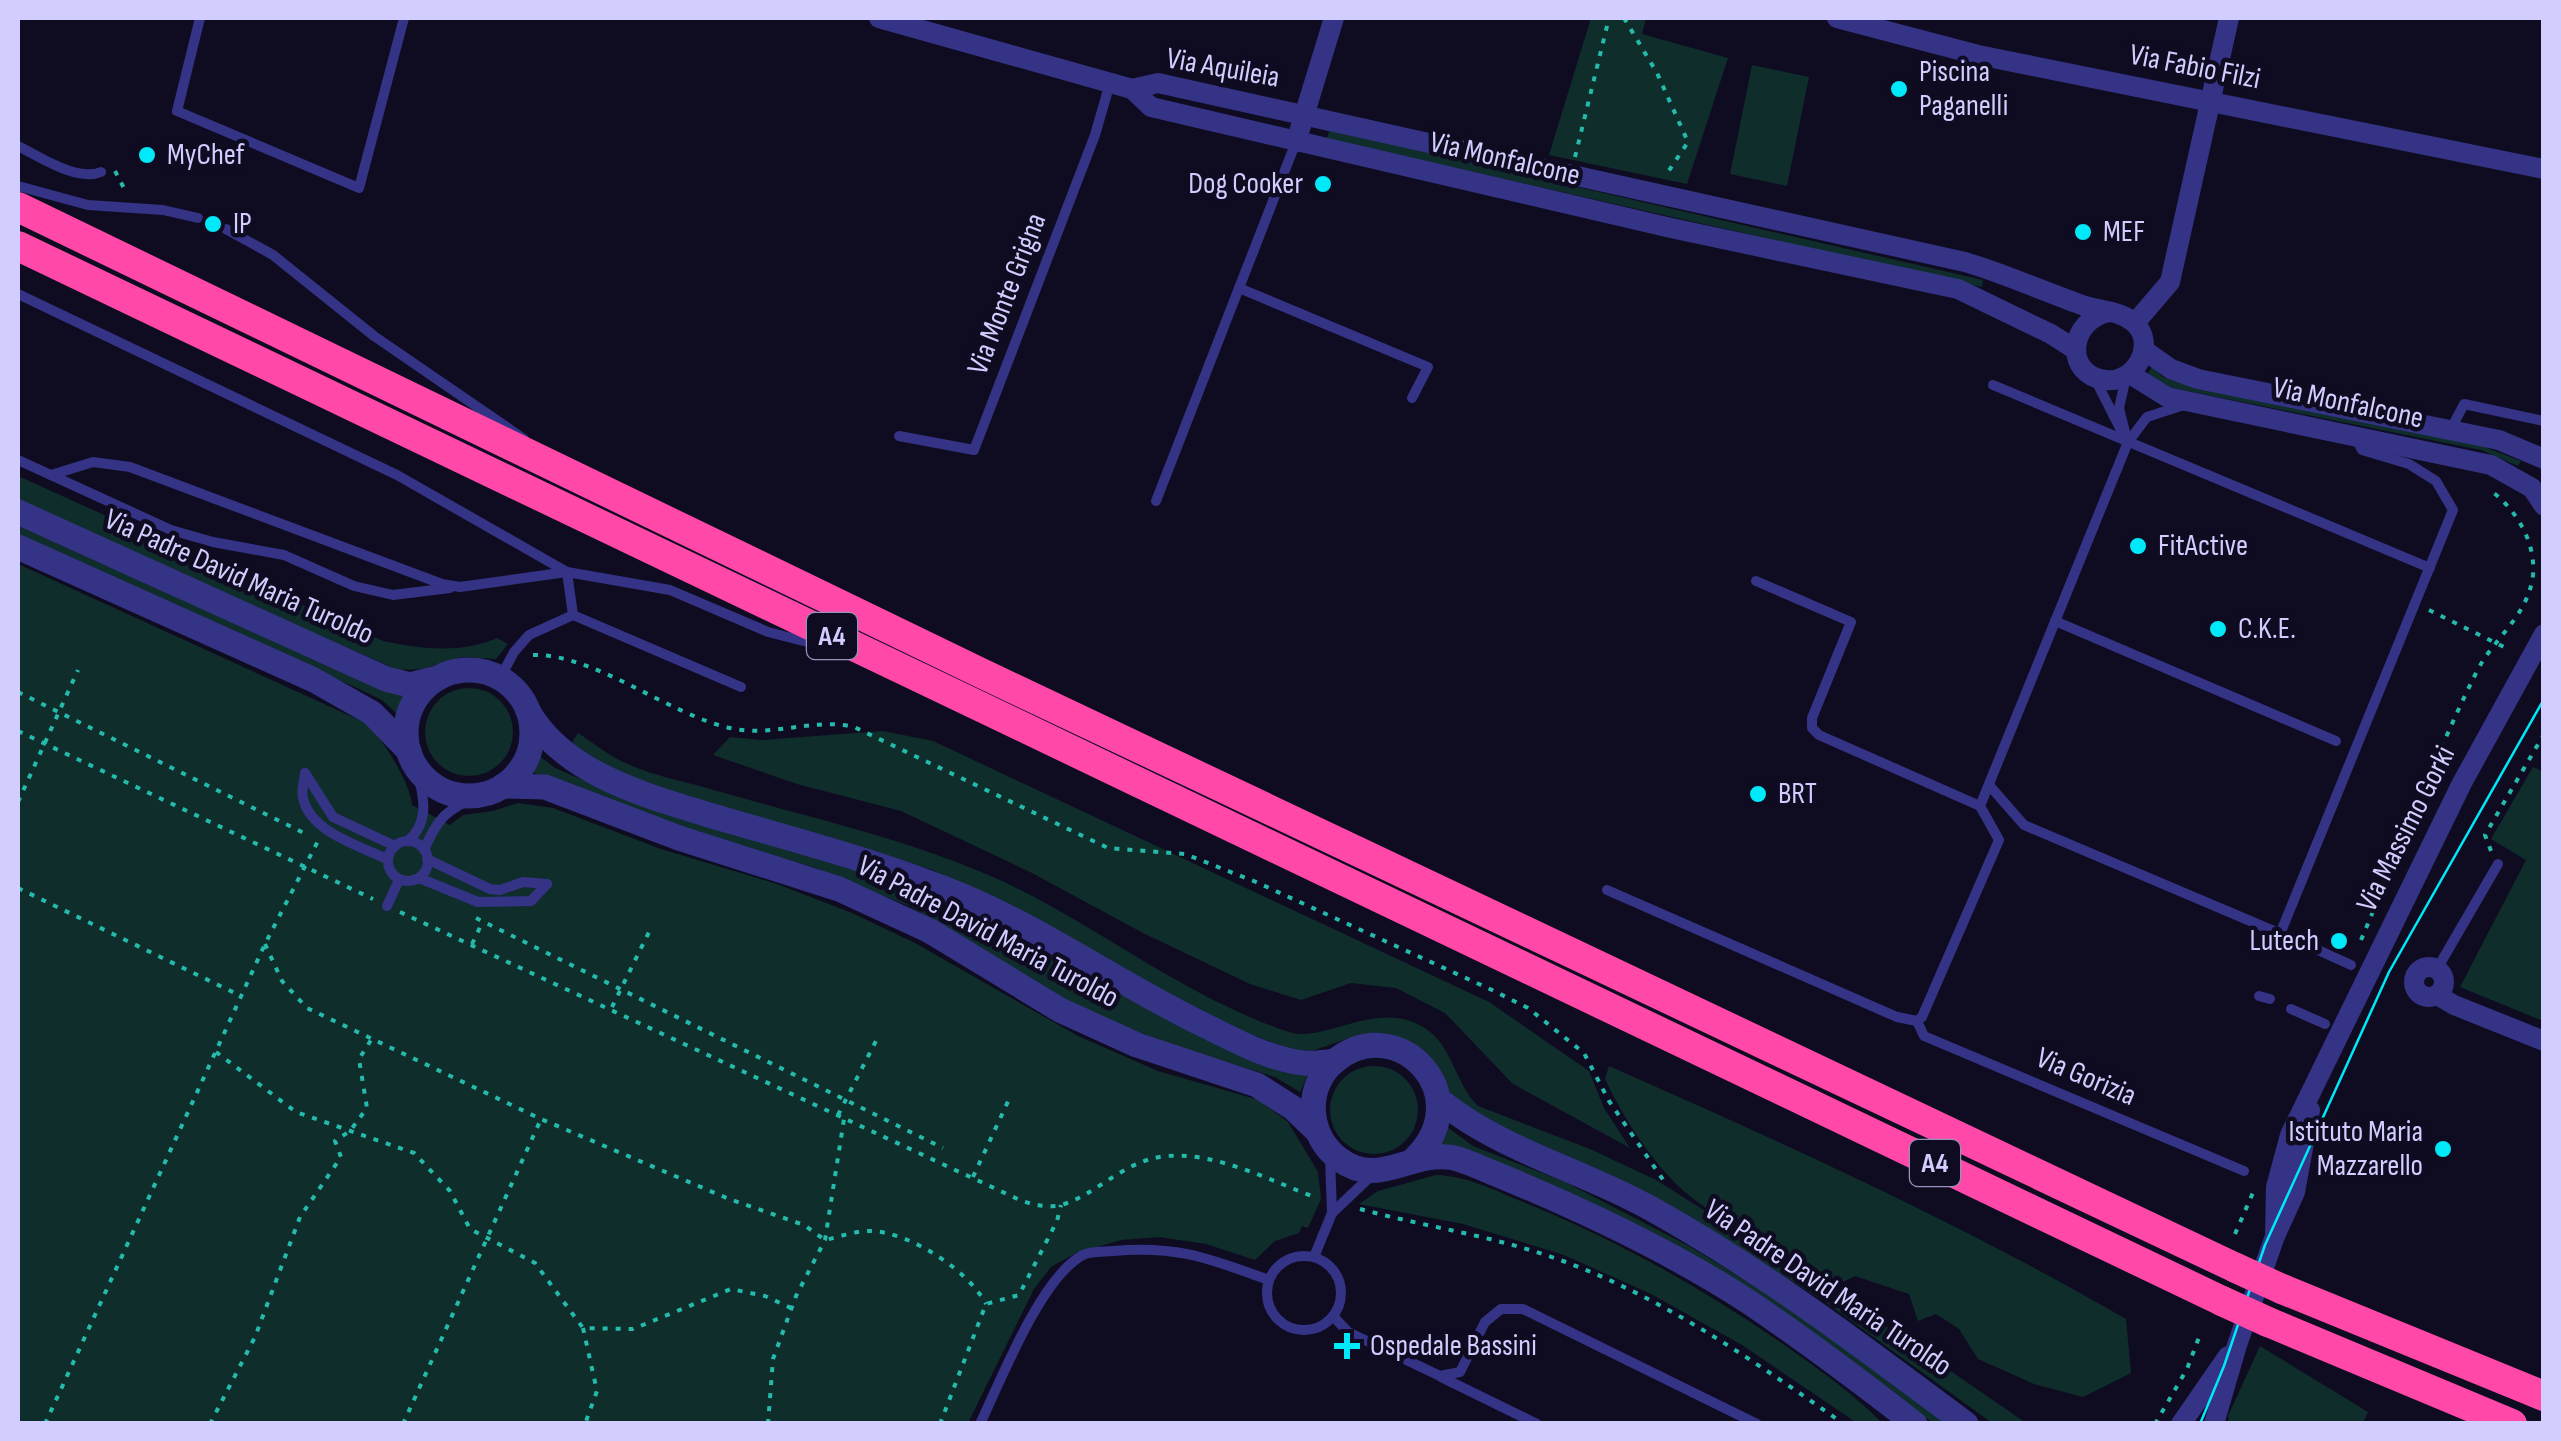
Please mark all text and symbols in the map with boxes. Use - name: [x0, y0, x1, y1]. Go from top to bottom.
- street label: Via Fabio Filzi: [2127, 37, 2263, 97]
- street label: Via Aquileia: [1164, 40, 1282, 96]
- place label: Piscina Paganelli: [1919, 54, 2008, 124]
- marker: Piscina Paganelli: [1888, 78, 1910, 100]
- street label: Via Monfalcone: [1426, 124, 1584, 194]
- place label: MyChef: [167, 137, 245, 173]
- marker: MyChef: [136, 144, 158, 166]
- place label: Dog Cooker: [1188, 166, 1303, 202]
- marker: Dog Cooker: [1312, 173, 1334, 195]
- place label: IP: [233, 206, 252, 242]
- street label: Via Monte Grigna: [960, 208, 1054, 380]
- marker: IP: [202, 213, 224, 235]
- place label: MEF: [2103, 214, 2145, 250]
- marker: MEF: [2072, 221, 2094, 243]
- street label: Via Monfalcone: [2269, 369, 2427, 437]
- street label: Via Padre David Maria Turoldo: [99, 501, 379, 653]
- place label: FitActive: [2158, 528, 2248, 564]
- marker: FitActive: [2127, 535, 2149, 557]
- place label: C.K.E.: [2238, 611, 2296, 647]
- road number: A4: [807, 613, 857, 659]
- marker: C.K.E.: [2207, 618, 2229, 640]
- street label: Via Massimo Gorki: [2349, 740, 2463, 918]
- place label: BRT: [1778, 776, 1817, 812]
- marker: BRT: [1747, 783, 1769, 805]
- street label: Via Padre David Maria Turoldo: [851, 848, 1125, 1016]
- place label: Lutech: [2250, 923, 2319, 959]
- marker: Lutech: [2328, 930, 2350, 952]
- street label: Via Gorizia: [2031, 1040, 2141, 1114]
- place label: Istituto Maria Mazzarello: [2289, 1114, 2423, 1184]
- marker: Istituto Maria Mazzarello: [2432, 1138, 2454, 1160]
- road number: A4: [1910, 1140, 1960, 1186]
- street label: Via Padre David Maria Turoldo: [1697, 1192, 1959, 1384]
- place label: Ospedale Bassini: [1370, 1328, 1537, 1364]
- marker: Ospedale Bassini: [1334, 1333, 1360, 1359]

